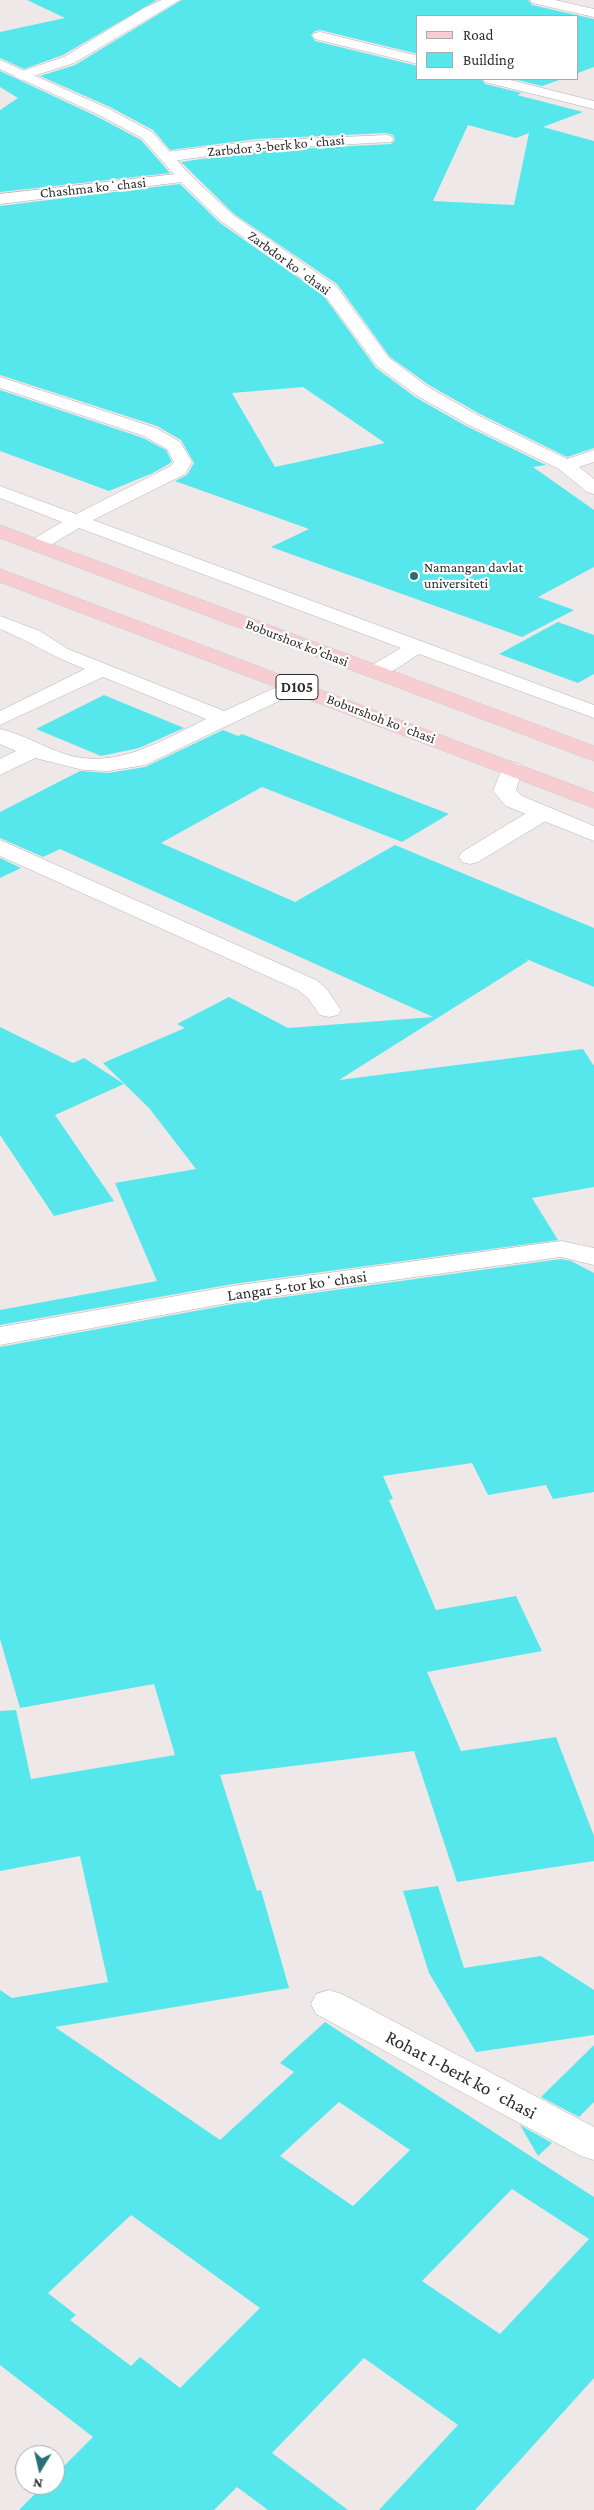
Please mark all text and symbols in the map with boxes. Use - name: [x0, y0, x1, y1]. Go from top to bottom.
- legend: [416, 15, 579, 80]
- text: Road: [463, 27, 493, 43]
- text: Building: [463, 52, 514, 68]
- street label: Zarbdor 3-berk koʻchasi: [207, 132, 345, 160]
- street label: Chashma koʻchasi: [39, 174, 147, 202]
- street label: Zarbdor koʻchasi: [244, 227, 334, 299]
- place label: Namangan davlat universiteti: [424, 560, 523, 592]
- marker: Namangan davlat universiteti: [408, 570, 420, 582]
- street label: Boburshox ko'chasi: [243, 616, 351, 670]
- road number: D105: [276, 674, 318, 700]
- street label: Boburshoh koʻchasi: [324, 691, 438, 747]
- street label: Langar 5-tor koʻchasi: [226, 1267, 368, 1305]
- street label: Rohat 1-berk koʻchasi: [382, 2026, 540, 2124]
- north arrow: [15, 2445, 65, 2495]
- text: N: [32, 2475, 44, 2492]

